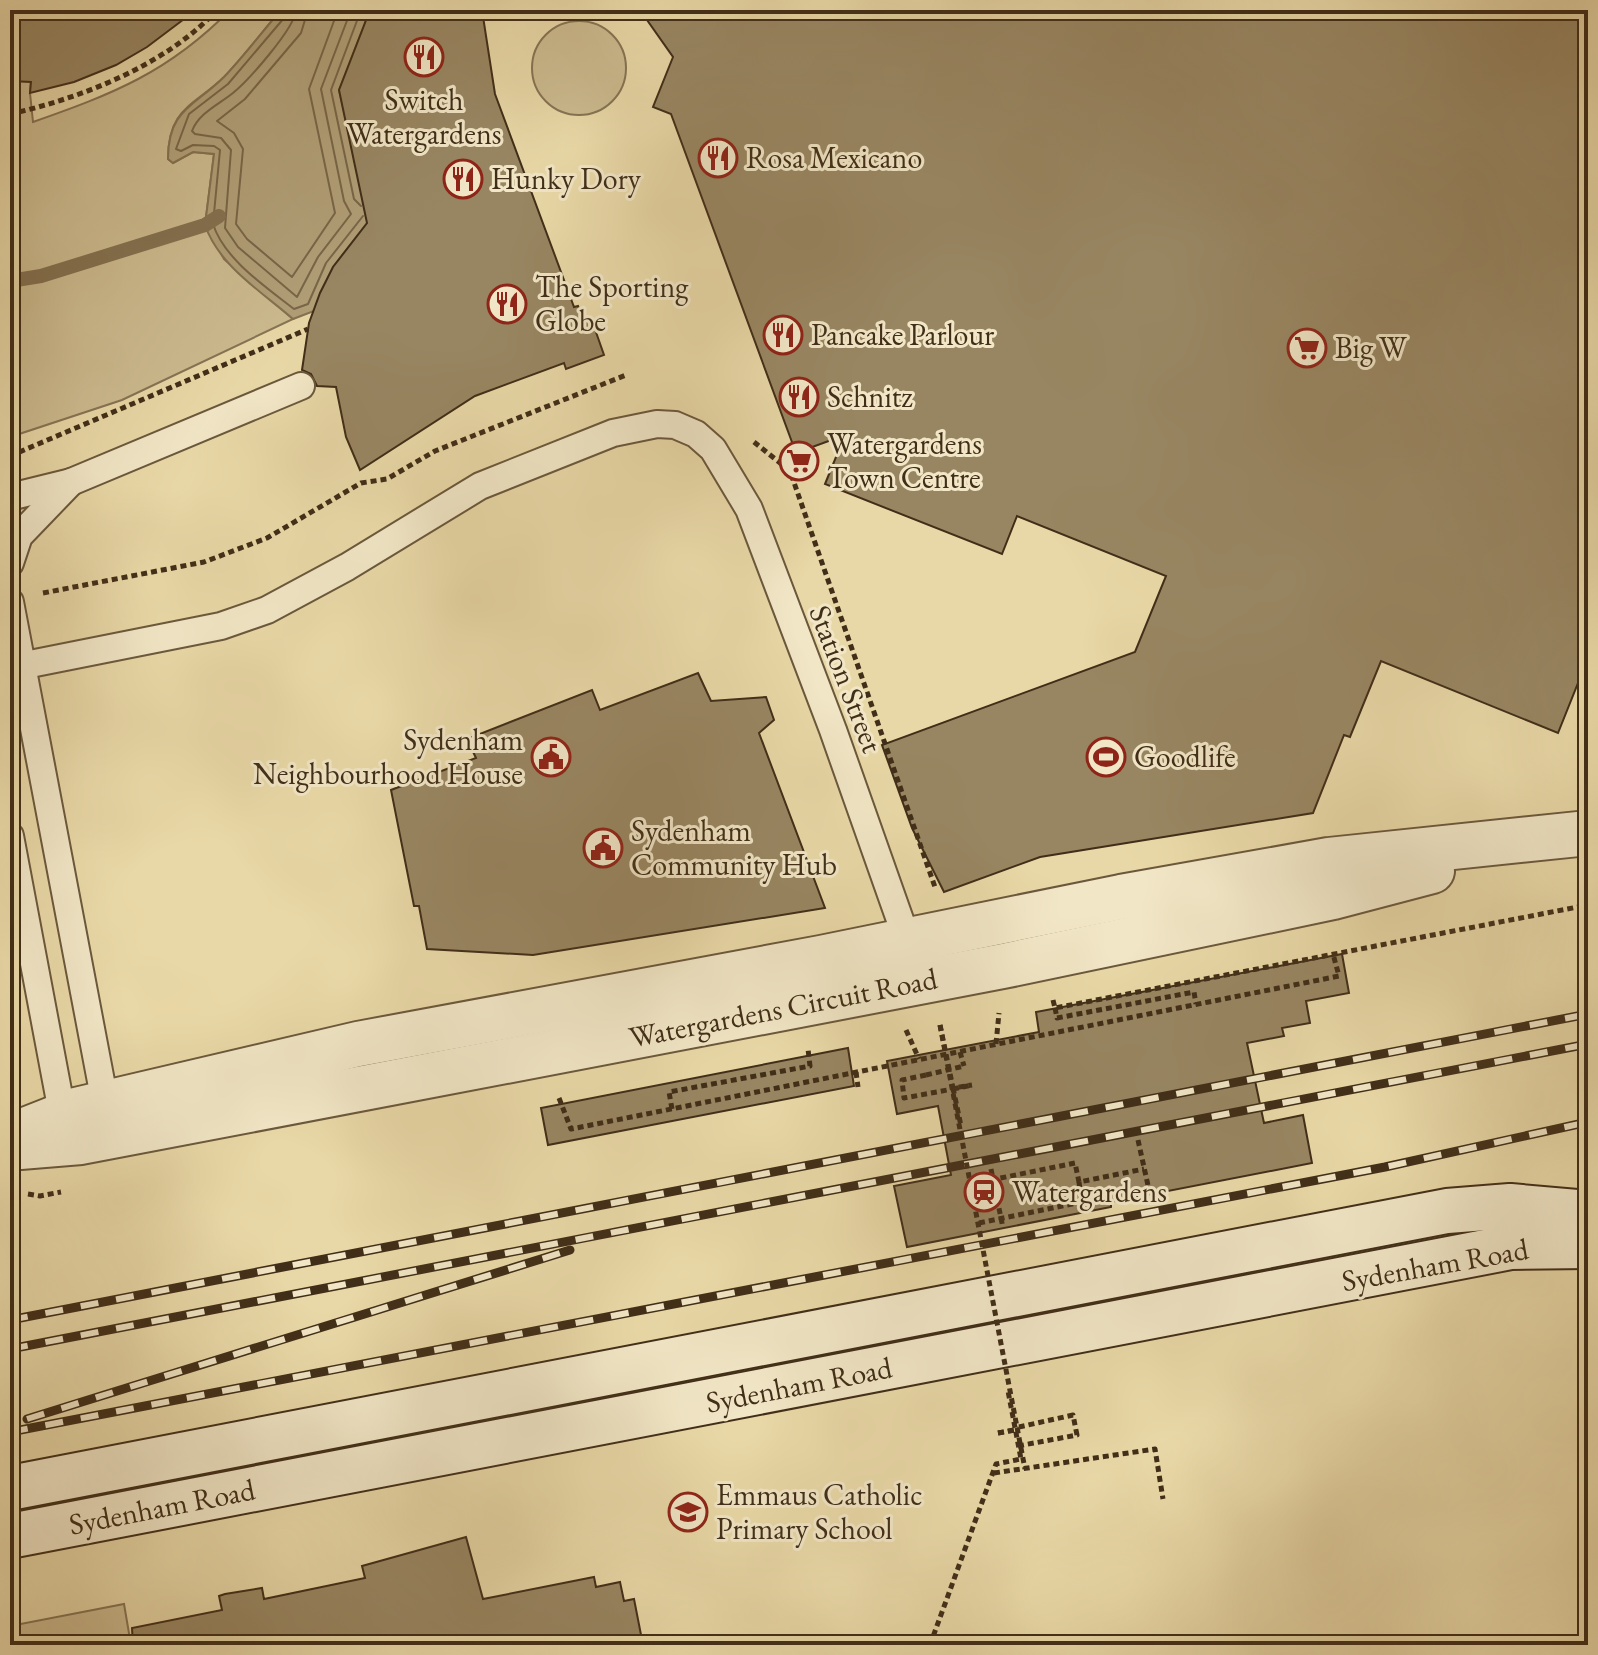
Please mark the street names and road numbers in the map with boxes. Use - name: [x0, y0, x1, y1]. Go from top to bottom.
- street label: Station Street: [801, 600, 893, 759]
- street label: Watergardens Circuit Road: [625, 958, 941, 1057]
- street label: Sydenham Road: [1339, 1229, 1532, 1300]
- street label: Sydenham Road: [703, 1347, 896, 1422]
- street label: Sydenham Road: [66, 1469, 259, 1544]

